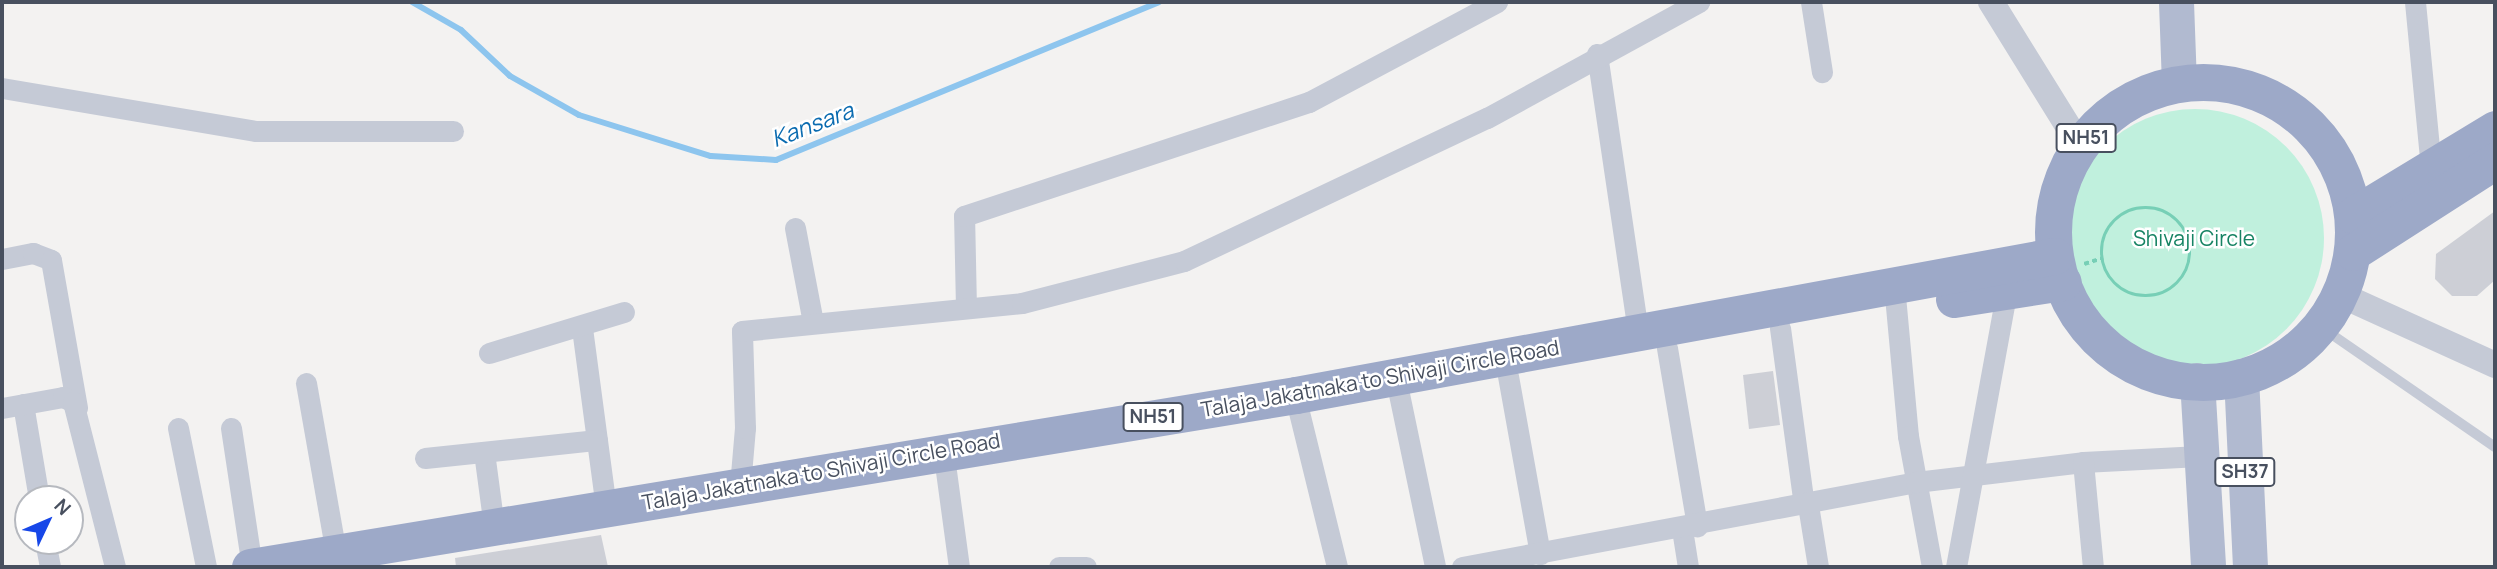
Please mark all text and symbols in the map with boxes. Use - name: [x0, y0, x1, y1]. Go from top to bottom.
- water label: Kansara: [767, 96, 857, 152]
- road number: NH51: [2054, 122, 2118, 154]
- park label: Shivaji Circle: [2133, 225, 2255, 251]
- street label: Talaja Jakatnaka to Shivaji Circle Road: [1199, 334, 1561, 422]
- road number: NH51: [1122, 402, 1184, 432]
- street label: Talaja Jakatnaka to Shivaji Circle Road: [640, 427, 1002, 515]
- road number: SH37: [2214, 457, 2276, 488]
- north arrow: [14, 485, 84, 555]
- text: N: [49, 493, 77, 521]

